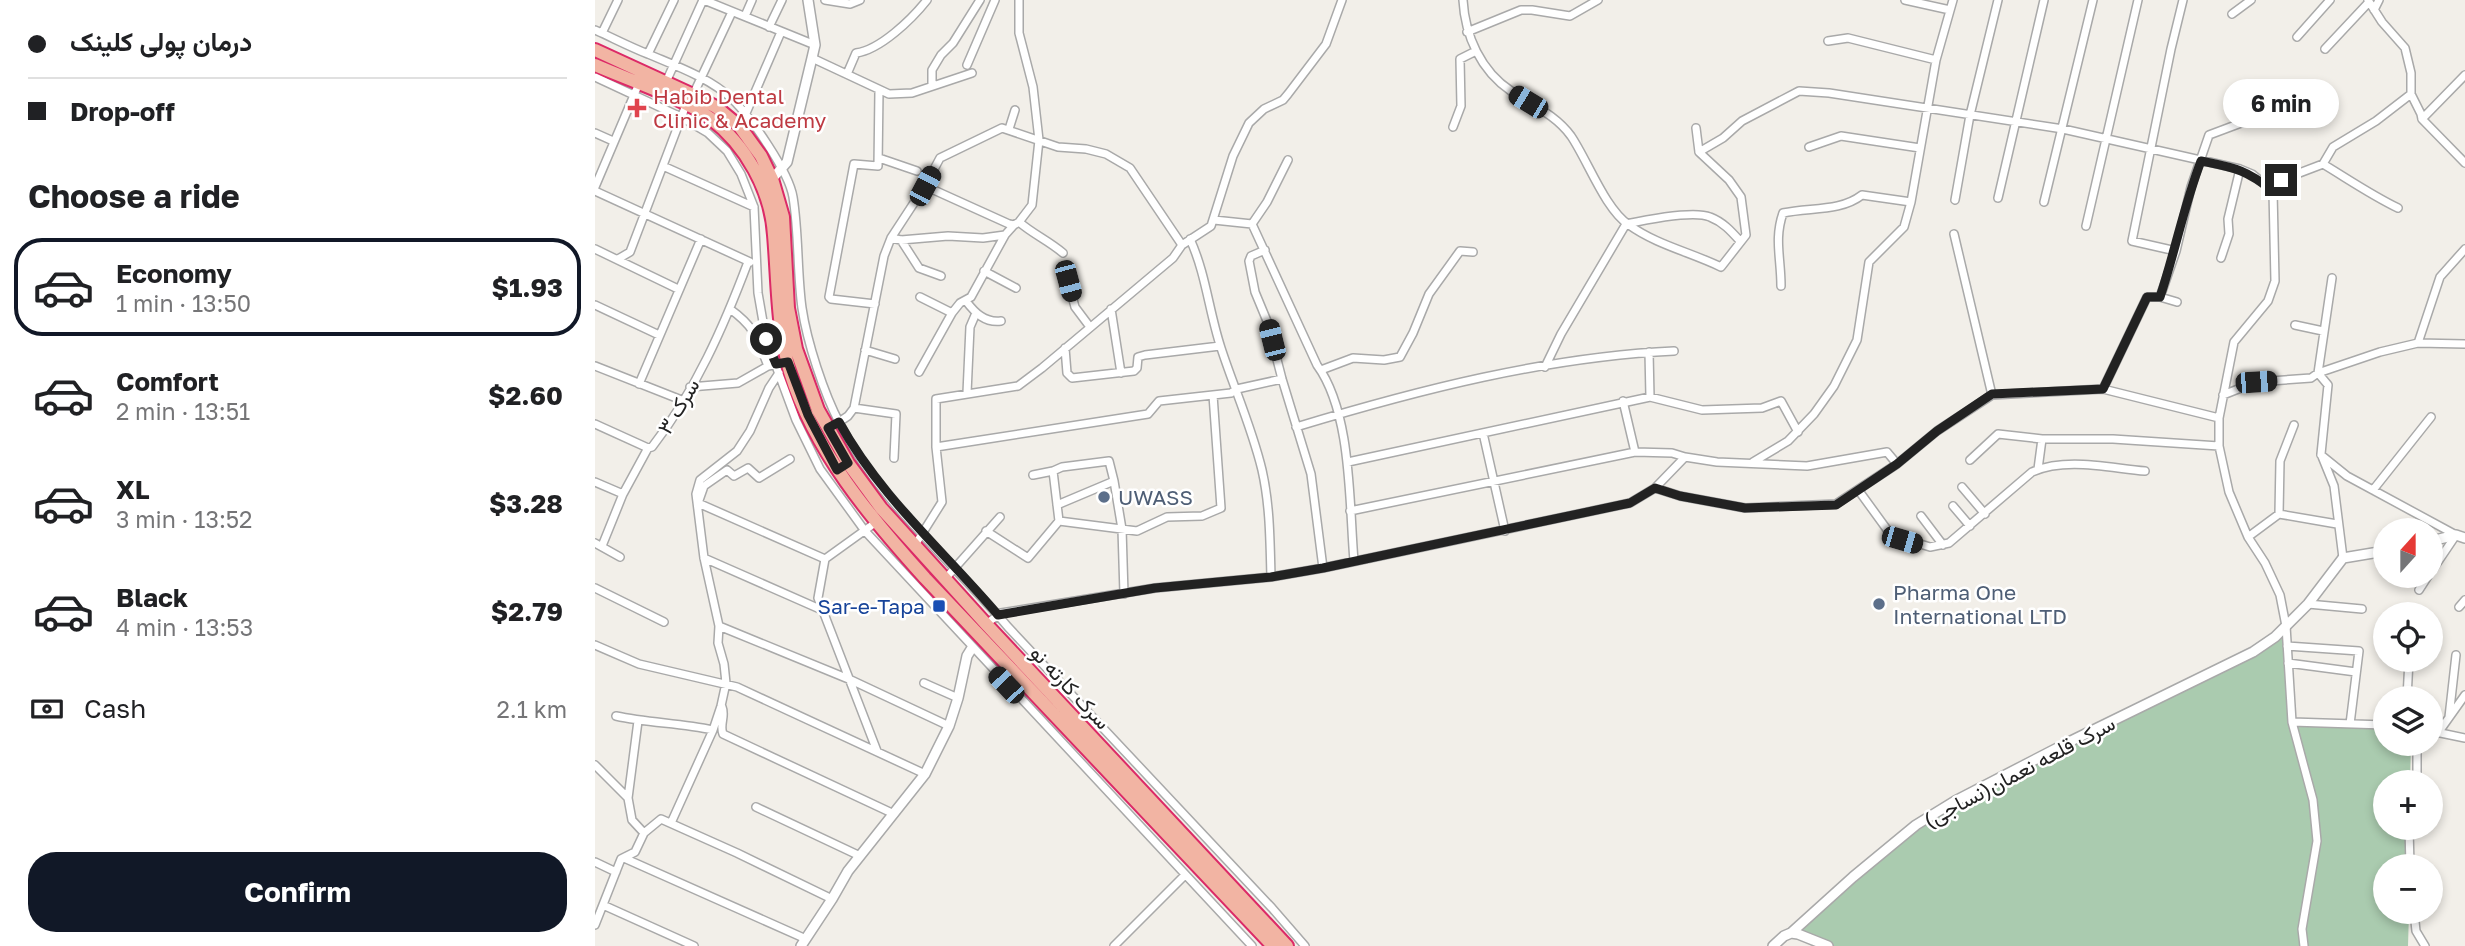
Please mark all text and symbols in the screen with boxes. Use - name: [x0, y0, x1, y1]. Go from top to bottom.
- text: درمان پولی کلینک: [70, 26, 252, 57]
- callout: 6 min: [2223, 78, 2339, 128]
- car: [1505, 82, 1552, 122]
- place label: Habib Dental Clinic & Academy: [653, 83, 827, 133]
- text: 6 min: [2251, 89, 2311, 117]
- text: Drop-off: [70, 96, 175, 127]
- marker: Habib Dental Clinic & Academy: [627, 98, 647, 118]
- car: [906, 163, 945, 209]
- route end: [2265, 164, 2297, 196]
- text: Choose a ride: [28, 177, 240, 215]
- icon: car: [32, 256, 95, 319]
- text: Economy: [116, 258, 232, 289]
- car: [1053, 258, 1084, 304]
- text: $1.93: [491, 272, 563, 303]
- text: 1 min · 13:50: [116, 289, 251, 317]
- car: [1257, 317, 1288, 363]
- route start: [750, 323, 782, 355]
- icon: car: [32, 364, 95, 427]
- text: Comfort: [116, 366, 219, 397]
- car: [2235, 370, 2278, 394]
- street label: سرک ۳: [651, 374, 706, 439]
- text: $2.60: [488, 380, 563, 411]
- text: 2 min · 13:51: [116, 397, 250, 425]
- icon: car: [32, 472, 95, 535]
- text: XL: [116, 474, 150, 505]
- place label: UWASS: [1118, 484, 1193, 510]
- text: $3.28: [489, 488, 563, 519]
- marker: UWASS: [1096, 489, 1112, 505]
- text: 3 min · 13:52: [116, 505, 252, 533]
- north arrow: [2373, 518, 2443, 588]
- map controls: [2373, 518, 2443, 924]
- car: [1879, 524, 1926, 556]
- place label: Pharma One International LTD: [1893, 579, 2067, 629]
- icon: car: [32, 580, 95, 643]
- text: Black: [116, 582, 188, 613]
- place label: Sar-e-Tapa: [817, 593, 925, 619]
- text: $2.79: [491, 596, 563, 627]
- marker: Pharma One International LTD: [1871, 596, 1887, 612]
- marker: Sar-e-Tapa: [931, 598, 947, 614]
- button: locate: [2373, 602, 2443, 672]
- text: 4 min · 13:53: [116, 613, 253, 641]
- street label: سرک کارته نو: [1025, 640, 1116, 735]
- car: [984, 662, 1029, 708]
- button: layers: [2373, 686, 2443, 756]
- icon: cash: [28, 690, 66, 728]
- text: Cash: [84, 693, 146, 724]
- text: 2.1 km: [497, 695, 567, 723]
- street label: سرک قلعه نعمان(نساجی): [1919, 709, 2120, 833]
- button: +: [2373, 770, 2443, 840]
- button: Confirm: [28, 852, 567, 932]
- button: −: [2373, 854, 2443, 924]

